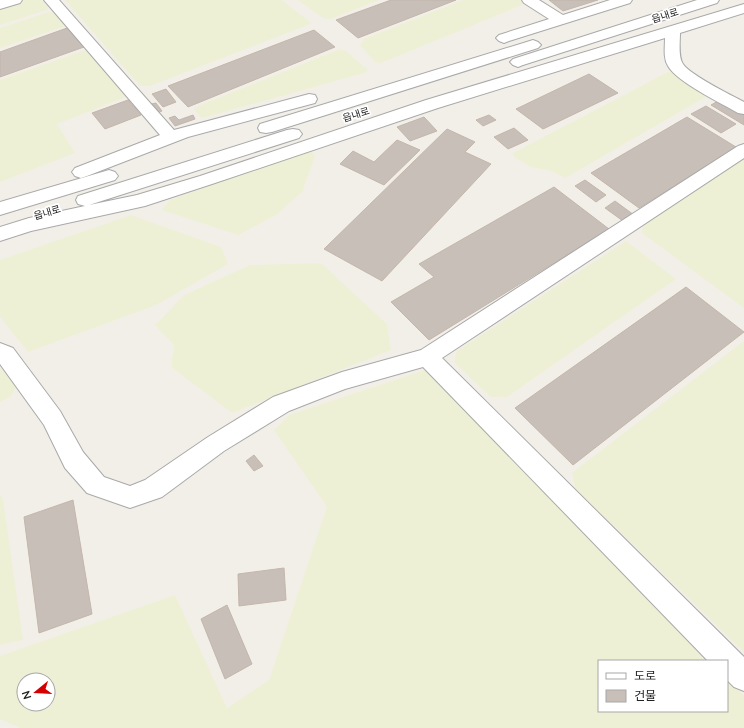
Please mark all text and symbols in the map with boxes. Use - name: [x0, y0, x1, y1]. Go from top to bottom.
- street label: 읍내로: [650, 5, 681, 27]
- street label: 읍내로: [341, 104, 372, 126]
- street label: 읍내로: [32, 202, 63, 224]
- legend: [598, 660, 728, 712]
- text: 도로: [634, 668, 656, 684]
- north arrow: [16, 672, 56, 712]
- text: 건물: [634, 688, 656, 704]
- text: N: [19, 689, 35, 701]

